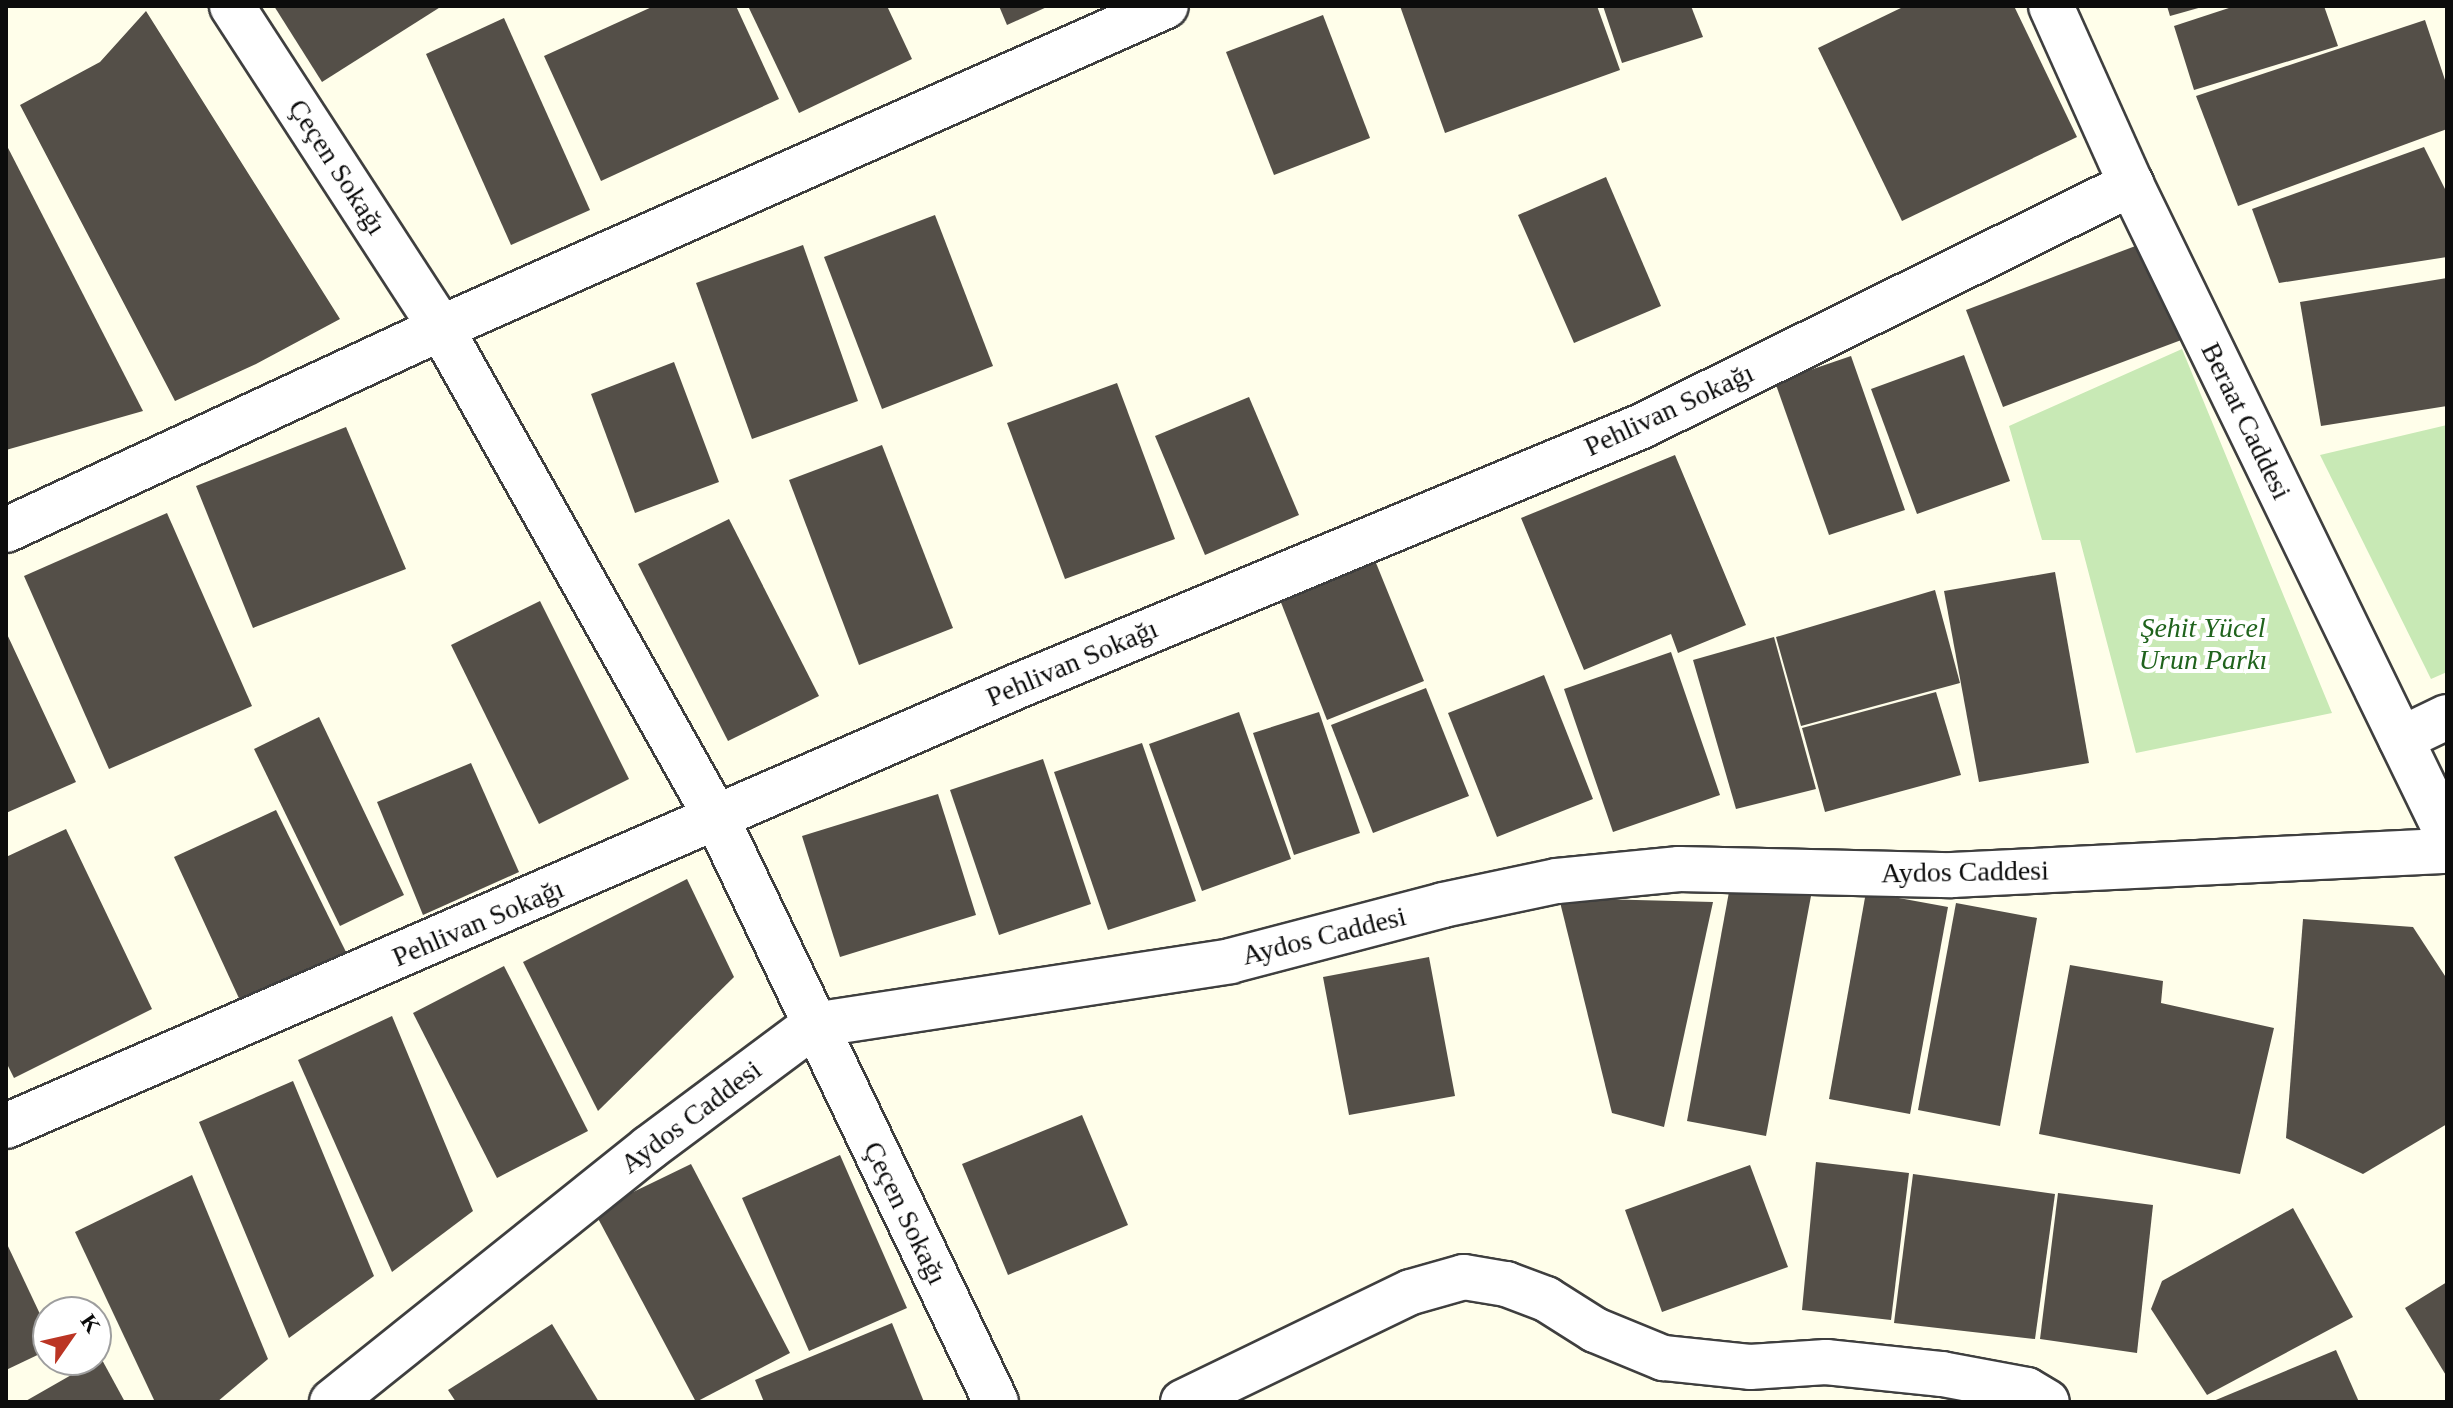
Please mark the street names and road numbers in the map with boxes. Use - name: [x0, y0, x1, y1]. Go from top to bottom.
- street label: Çeçen Sokağı: [281, 93, 393, 241]
- street label: Beraat Caddesi: [2194, 337, 2298, 505]
- street label: Pehlivan Sokağı: [1579, 356, 1759, 464]
- street label: Pehlivan Sokağı: [981, 612, 1163, 714]
- street label: Aydos Caddesi: [1881, 854, 2049, 890]
- street label: Pehlivan Sokağı: [387, 872, 569, 974]
- street label: Aydos Caddesi: [1239, 899, 1409, 973]
- street label: Aydos Caddesi: [614, 1053, 768, 1181]
- street label: Çeçen Sokağı: [856, 1136, 954, 1290]

